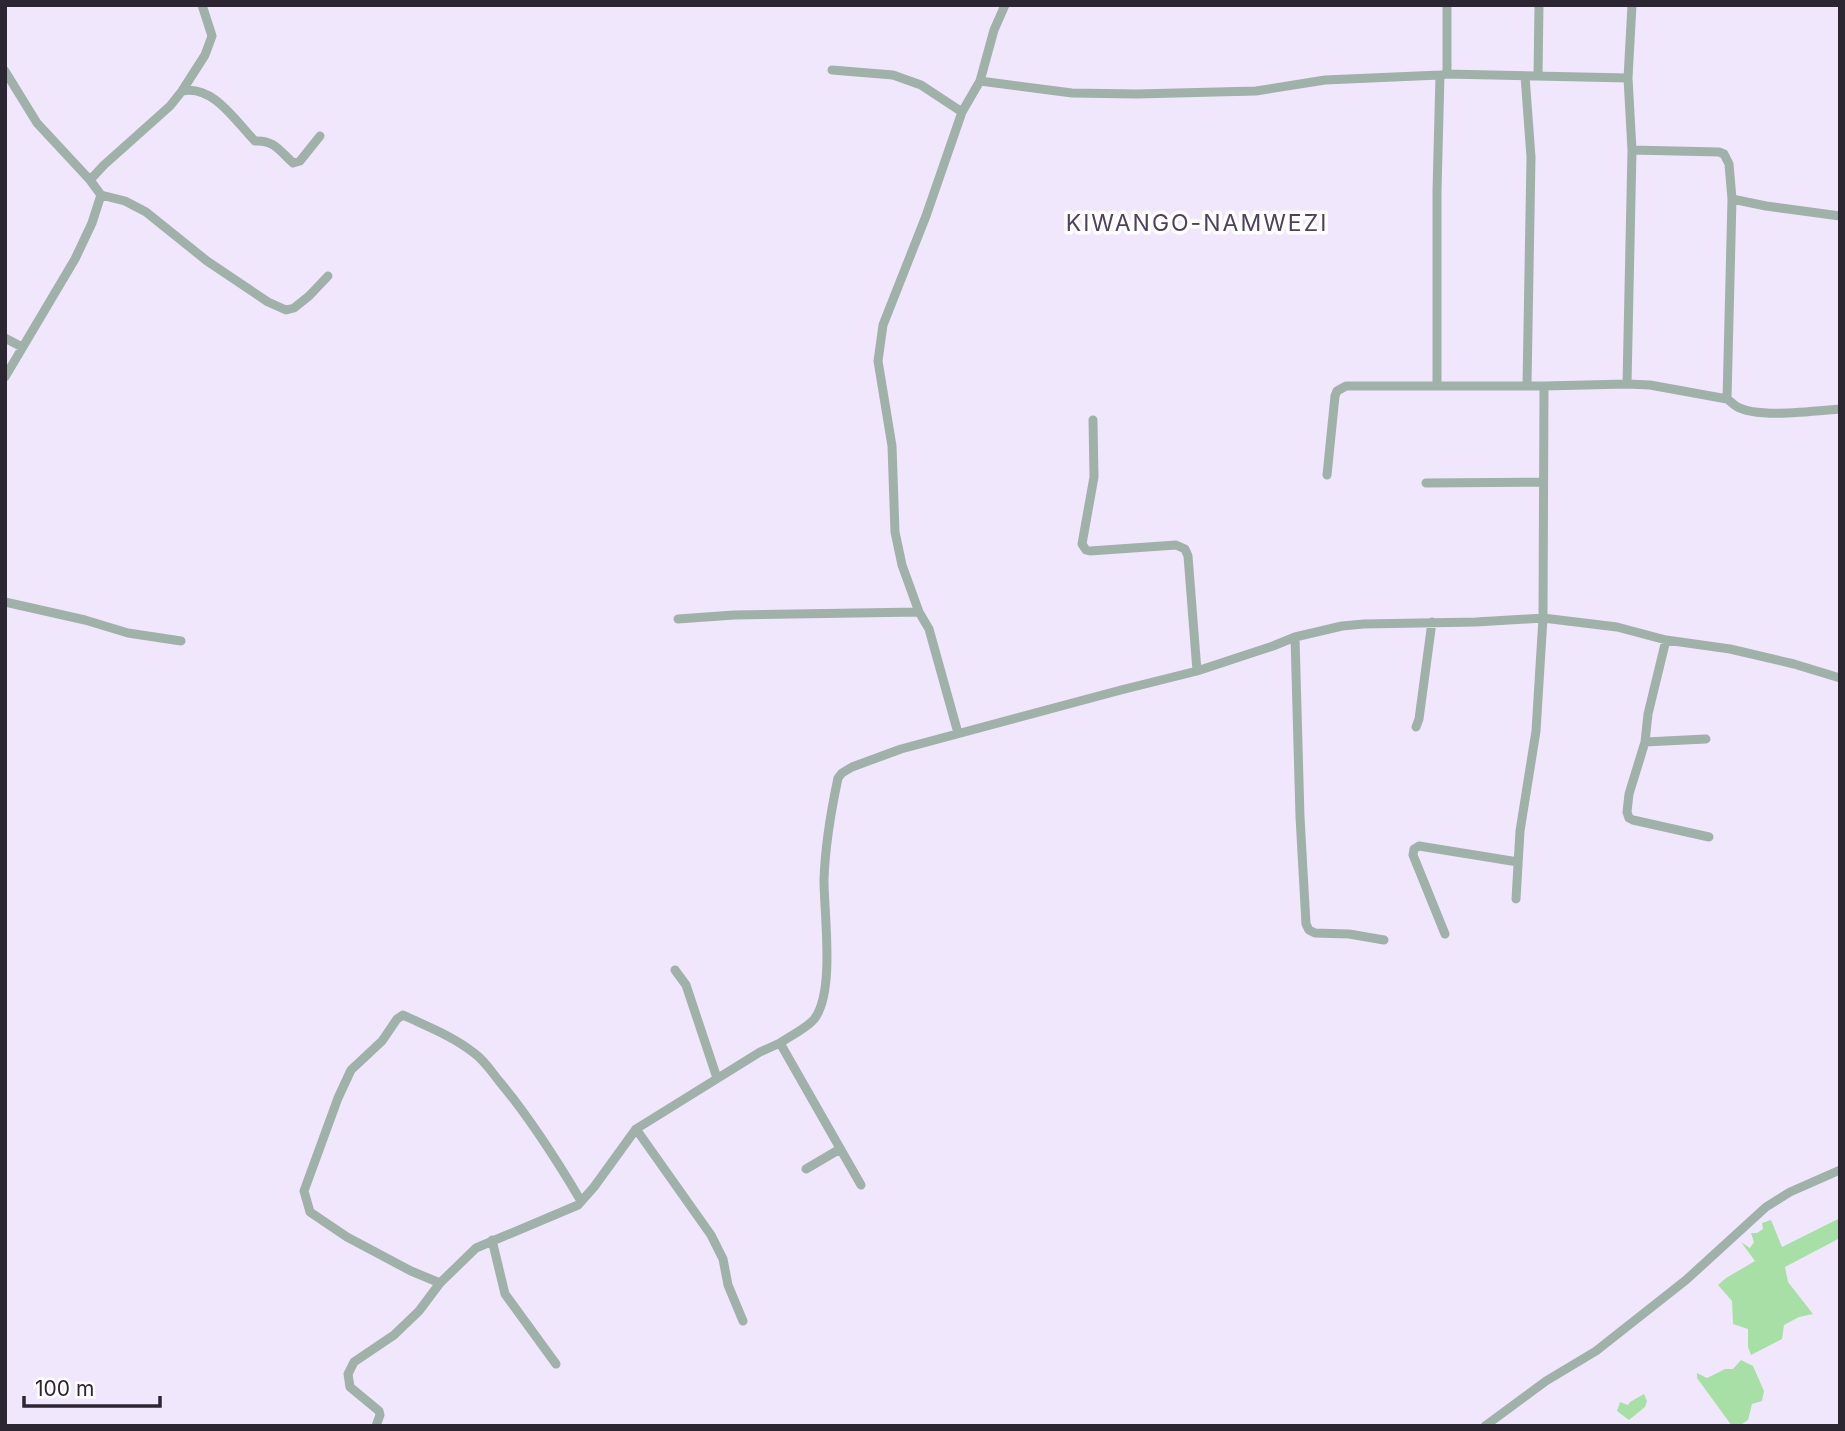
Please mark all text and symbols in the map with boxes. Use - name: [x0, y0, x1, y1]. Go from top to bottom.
- district label: KIWANGO-NAMWEZI: [1066, 209, 1328, 237]
- scale bar: [24, 1364, 161, 1408]
- text: 100 m: [35, 1376, 94, 1401]

